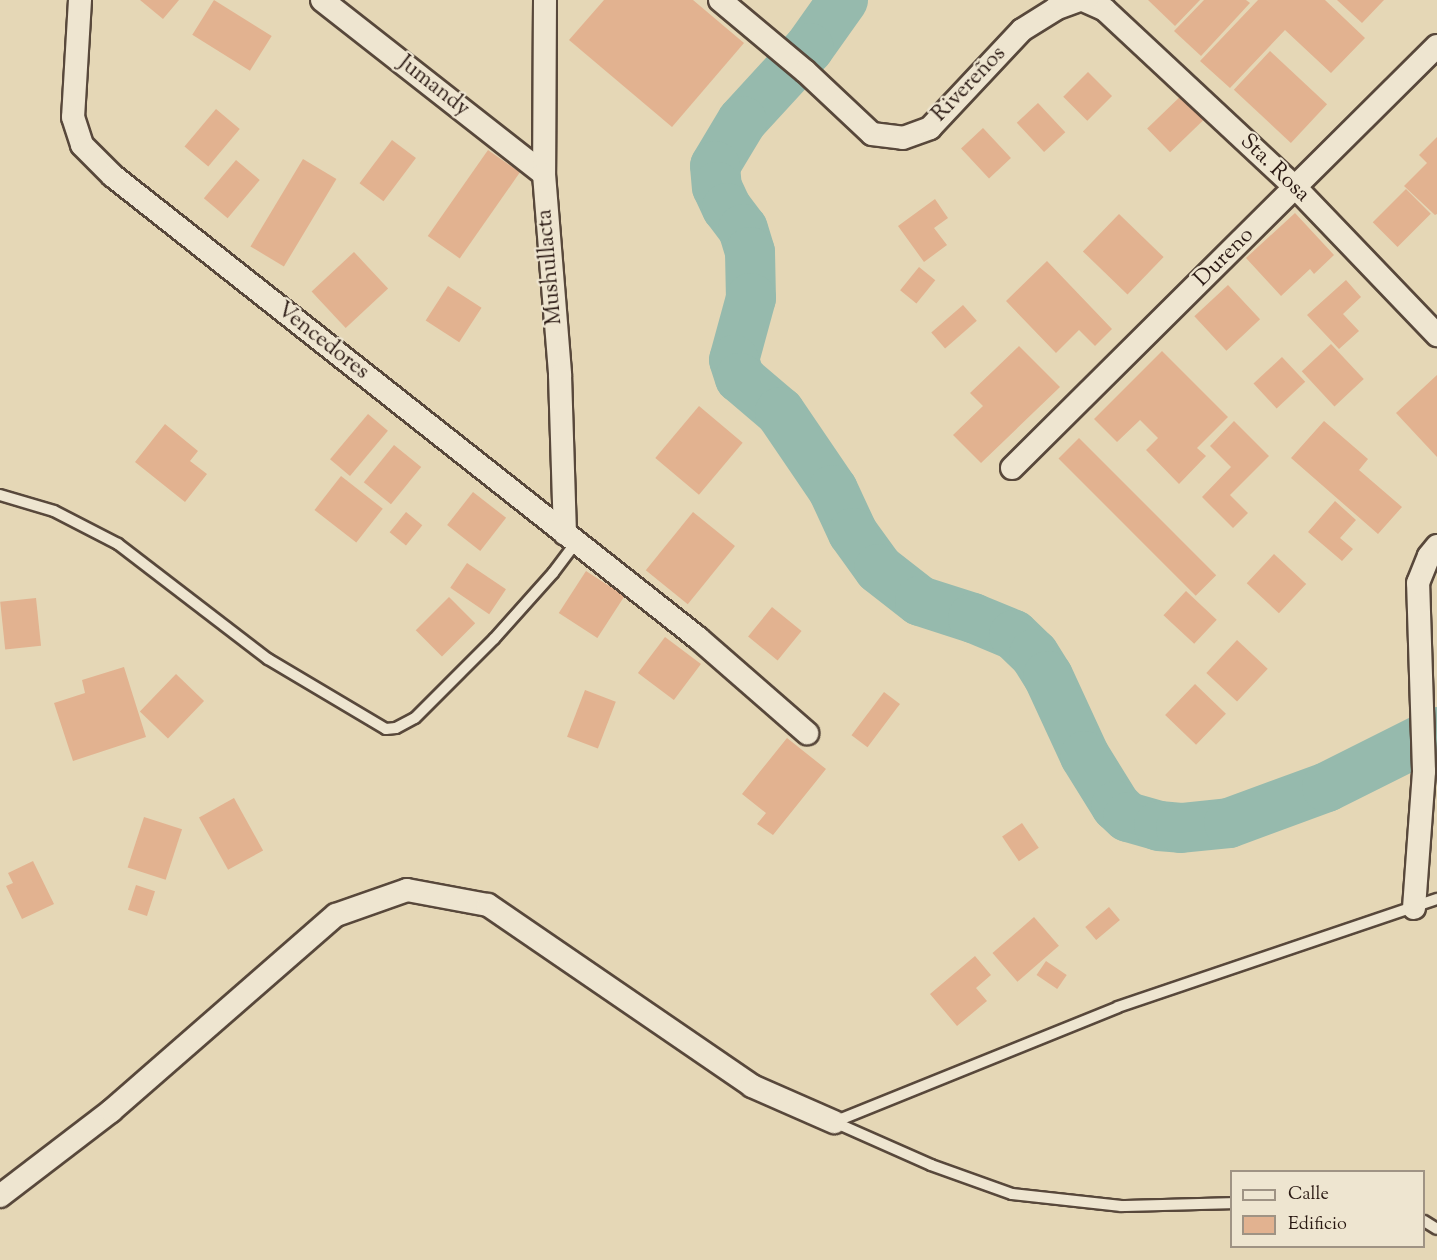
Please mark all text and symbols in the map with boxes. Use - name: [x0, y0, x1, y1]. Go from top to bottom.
- street label: Rivereños: [928, 42, 1012, 128]
- street label: Jumandy: [392, 51, 474, 123]
- street label: Sta. Rosa: [1234, 129, 1314, 209]
- street label: Mushullacta: [533, 208, 569, 326]
- street label: Dureno: [1190, 223, 1260, 293]
- street label: Vencedores: [270, 298, 374, 386]
- legend: [1230, 1170, 1425, 1248]
- text: Calle: [1288, 1182, 1329, 1208]
- text: Edificio: [1288, 1212, 1347, 1238]

